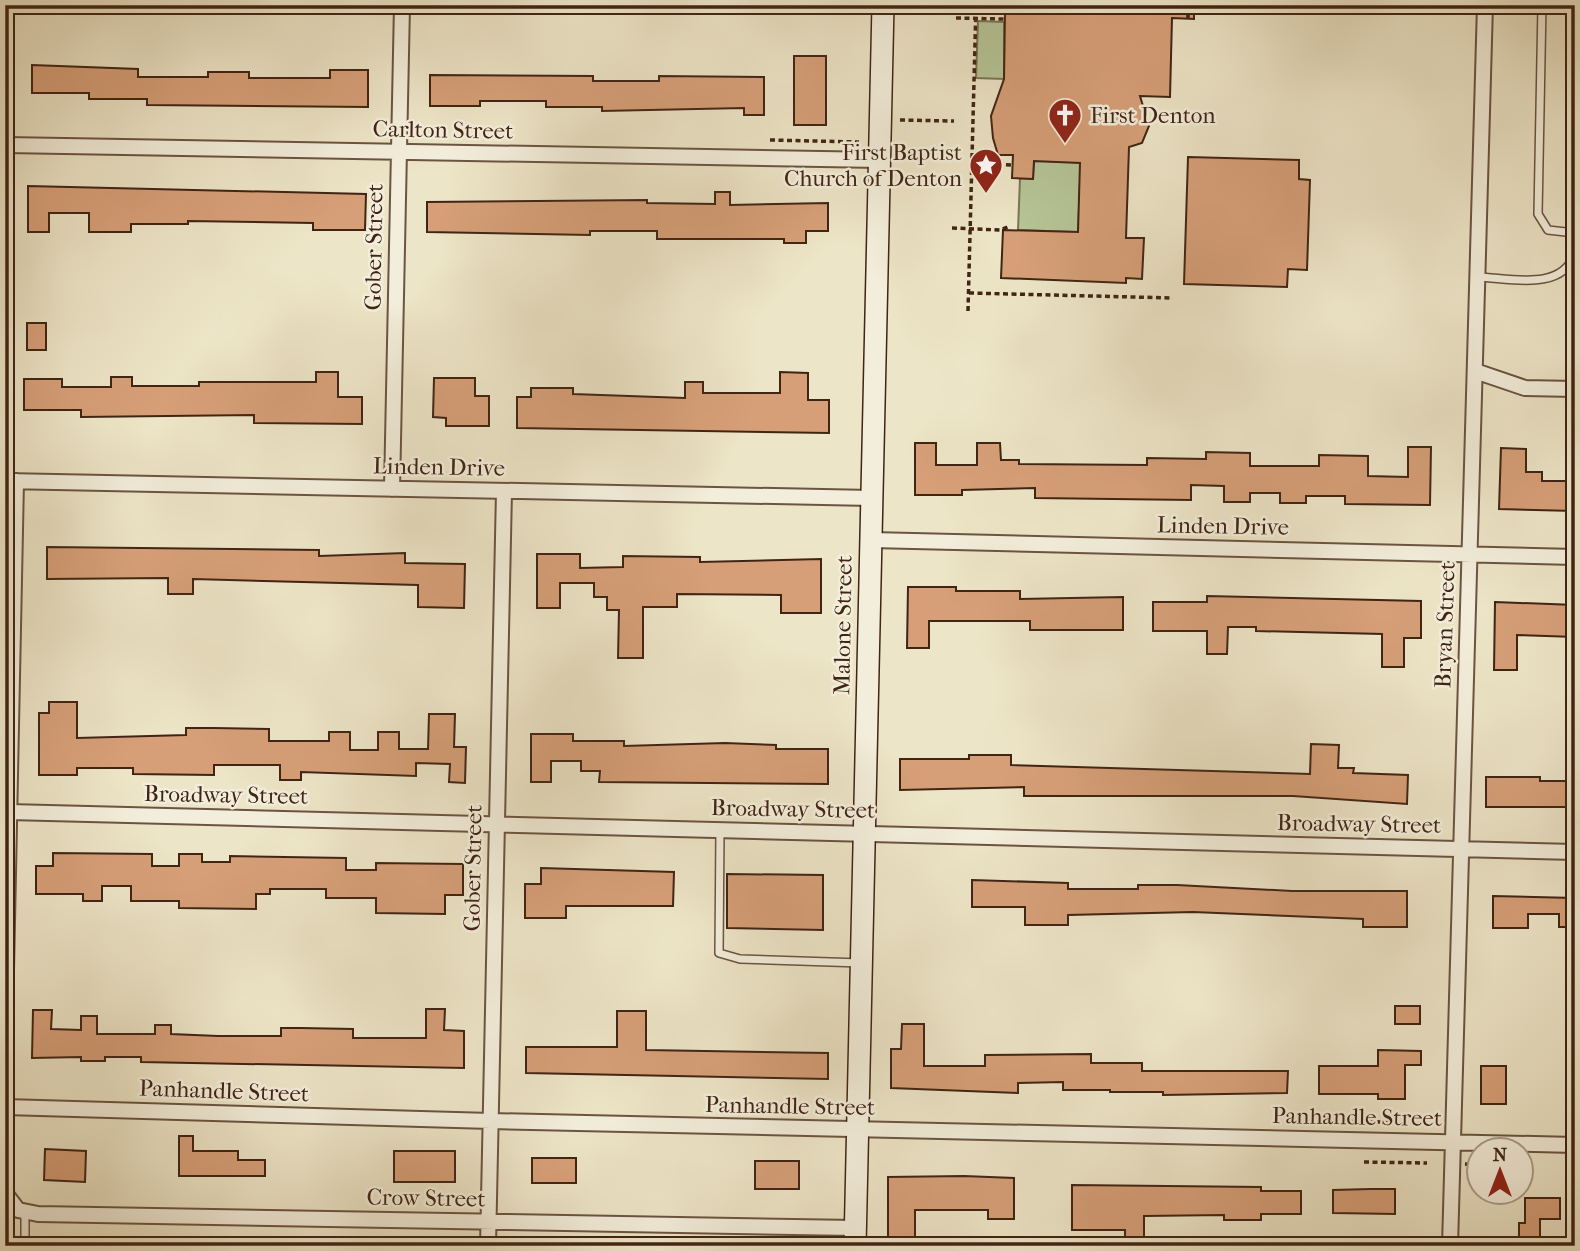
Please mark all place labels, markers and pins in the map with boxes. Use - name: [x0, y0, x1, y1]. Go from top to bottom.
- church icon: First Denton: [1046, 96, 1084, 145]
- place label: First Denton: [1090, 102, 1216, 129]
- place label: First Baptist Church of Denton: [784, 139, 963, 192]
- place icon: First Baptist Church of Denton: [967, 146, 1005, 195]

